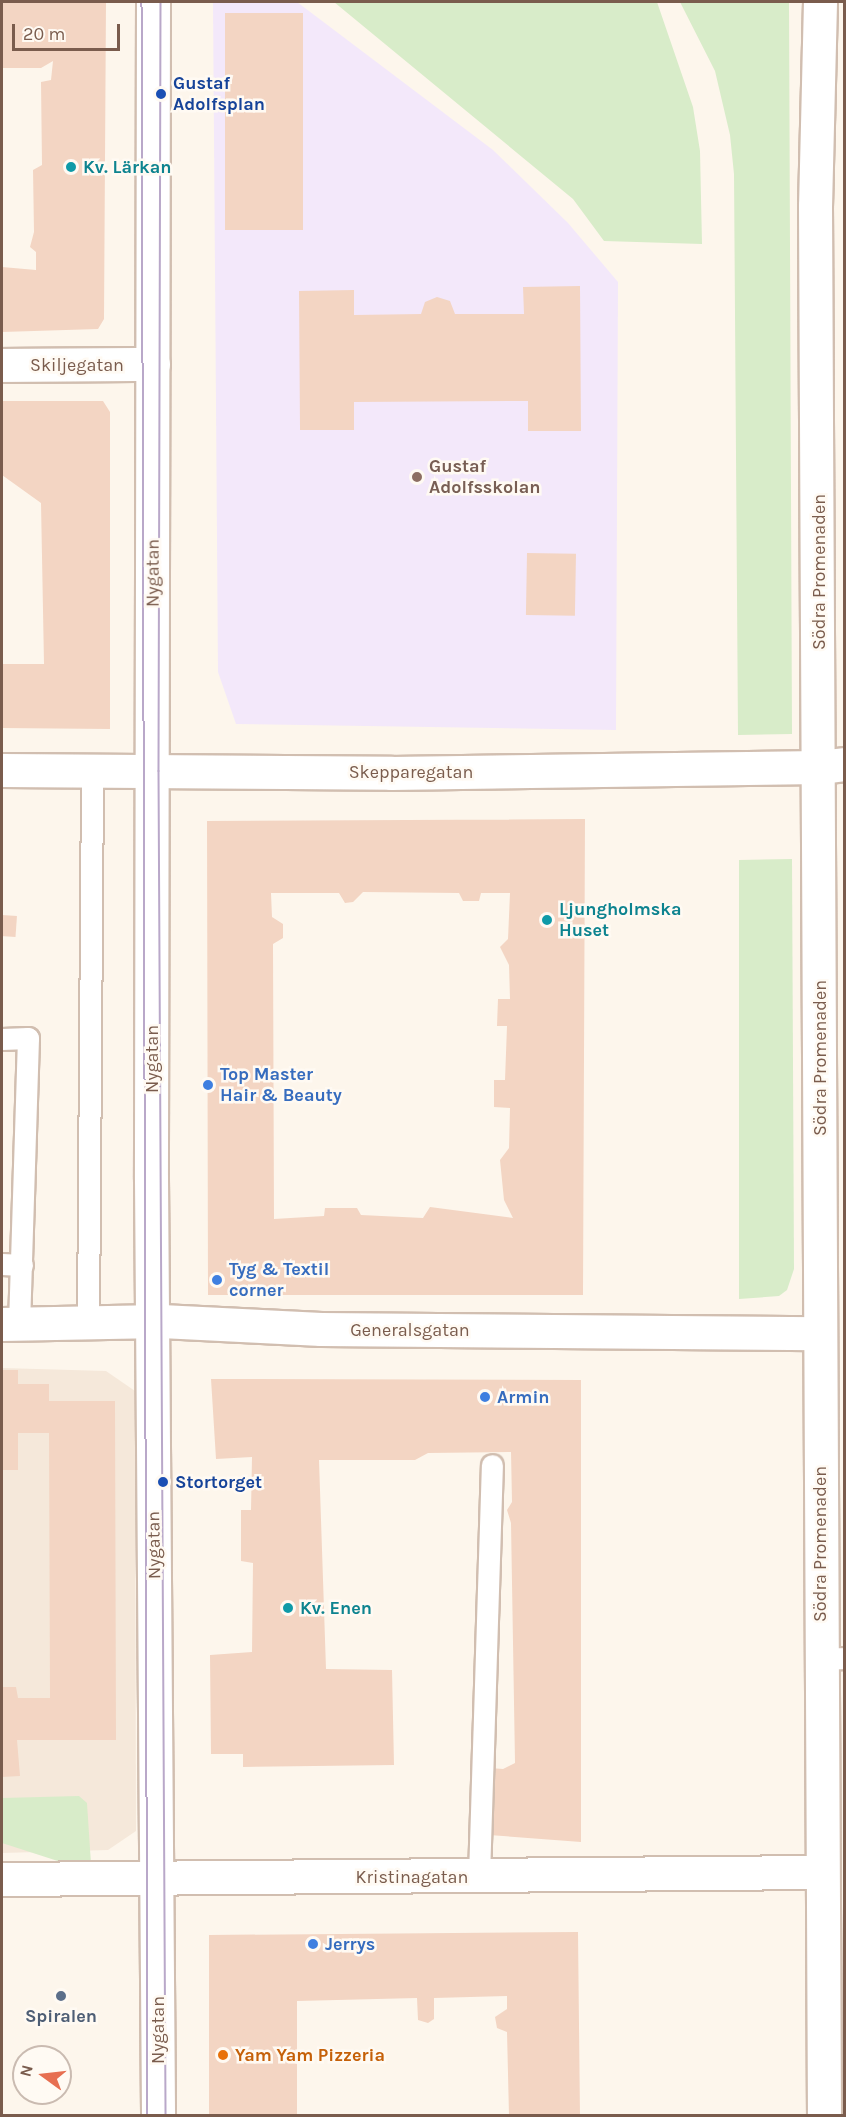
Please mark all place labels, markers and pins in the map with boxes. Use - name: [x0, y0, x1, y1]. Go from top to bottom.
- place label: Gustaf Adolfsplan: [173, 73, 265, 116]
- marker: Gustaf Adolfsplan: [154, 87, 168, 101]
- place label: Kv. Lärkan: [83, 156, 171, 178]
- marker: Kv. Lärkan: [64, 160, 78, 174]
- place label: Gustaf Adolfsskolan: [429, 456, 540, 498]
- marker: Gustaf Adolfsskolan: [410, 470, 424, 484]
- place label: Ljungholmska Huset: [559, 899, 682, 942]
- marker: Ljungholmska Huset: [540, 913, 554, 927]
- place label: Top Master Hair & Beauty: [220, 1064, 342, 1106]
- marker: Top Master Hair & Beauty: [201, 1078, 215, 1092]
- place label: Tyg & Textil corner: [229, 1259, 329, 1302]
- marker: Tyg & Textil corner: [210, 1273, 224, 1287]
- place label: Armin: [497, 1386, 550, 1408]
- marker: Armin: [478, 1390, 492, 1404]
- place label: Stortorget: [175, 1471, 262, 1493]
- marker: Stortorget: [156, 1475, 170, 1489]
- place label: Kv. Enen: [300, 1597, 372, 1619]
- marker: Kv. Enen: [281, 1601, 295, 1615]
- place label: Jerrys: [325, 1933, 375, 1955]
- marker: Jerrys: [306, 1937, 320, 1951]
- marker: Spiralen: [54, 1989, 68, 2003]
- place label: Spiralen: [25, 2005, 97, 2027]
- place label: Yam Yam Pizzeria: [235, 2044, 385, 2066]
- marker: Yam Yam Pizzeria: [216, 2048, 230, 2062]

